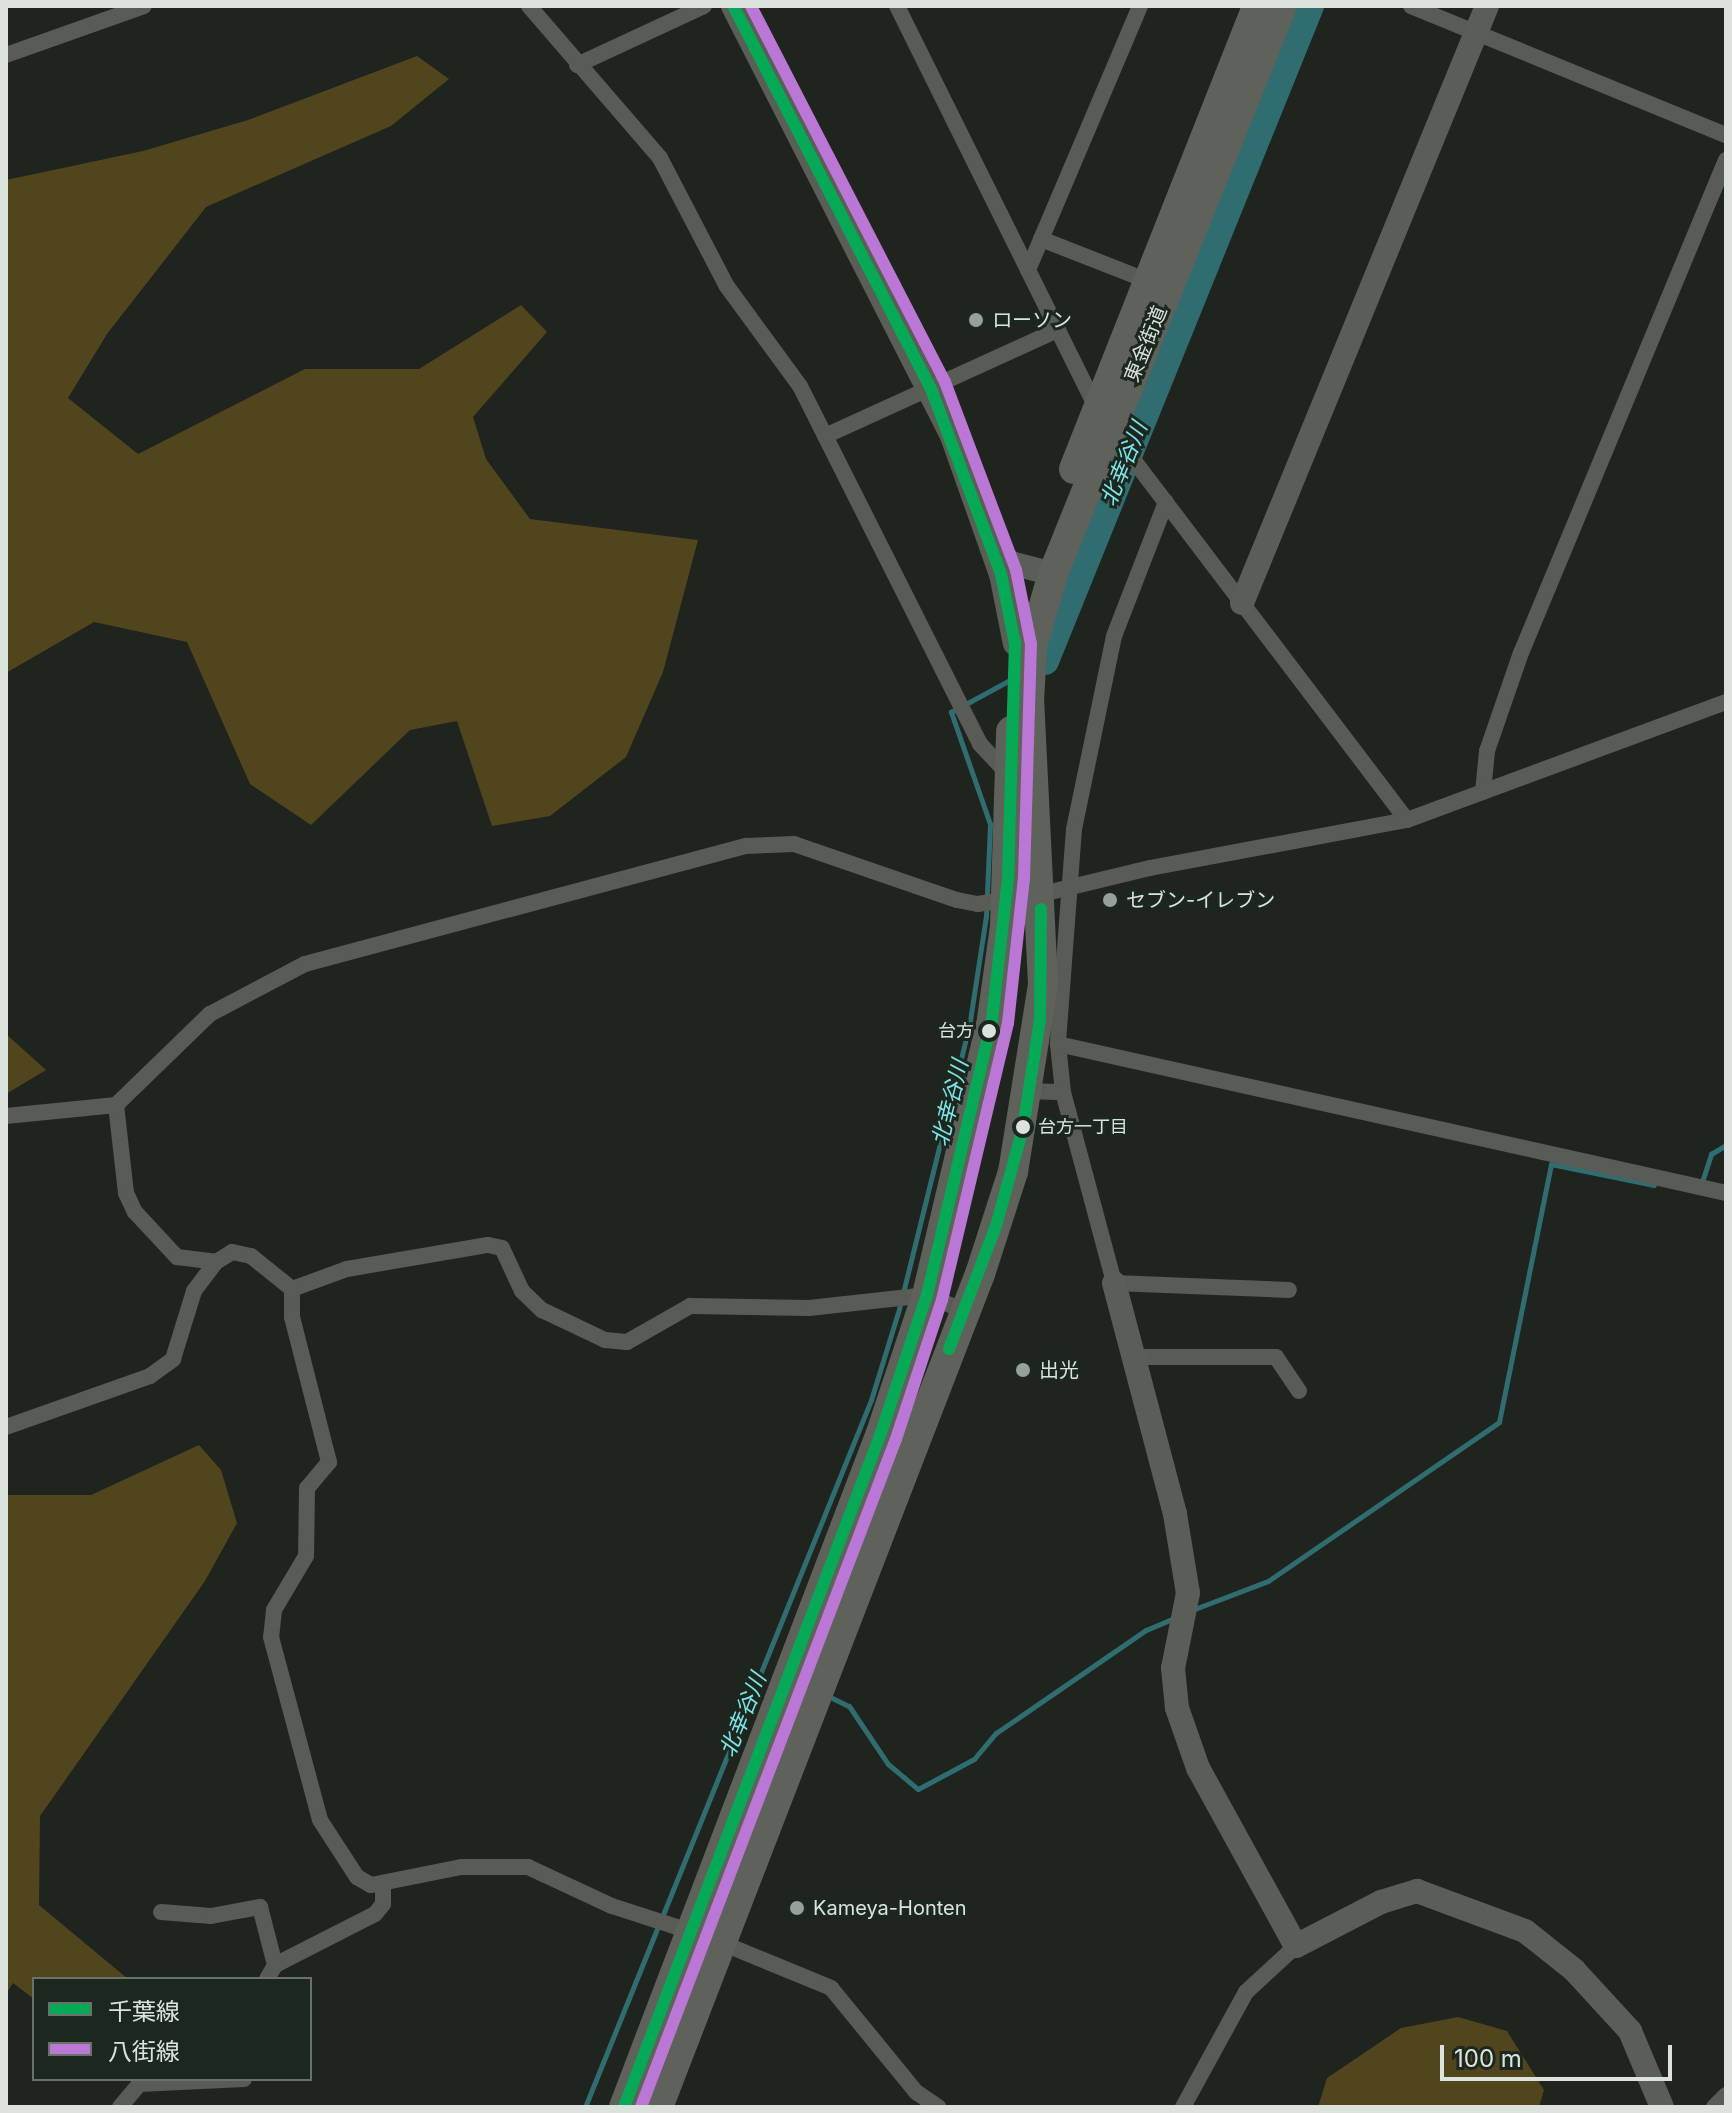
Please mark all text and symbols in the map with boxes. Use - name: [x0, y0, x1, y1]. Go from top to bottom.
- street label: 東金街道: [1120, 302, 1172, 386]
- place label: ローソン: [992, 308, 1072, 332]
- marker: ローソン: [967, 311, 985, 329]
- water label: 北幸谷川: [1095, 418, 1153, 510]
- place label: セブン-イレブン: [1126, 888, 1275, 912]
- marker: セブン-イレブン: [1101, 891, 1119, 909]
- place label: 台方: [938, 1020, 974, 1042]
- marker: 台方: [981, 1023, 997, 1039]
- water label: 北幸谷川: [927, 1057, 973, 1149]
- place label: 台方一丁目: [1038, 1116, 1128, 1138]
- marker: 台方一丁目: [1015, 1119, 1031, 1135]
- place label: 出光: [1039, 1358, 1079, 1382]
- marker: 出光: [1014, 1361, 1032, 1379]
- water label: 北幸谷川: [714, 1669, 772, 1761]
- place label: Kameya-Honten: [813, 1896, 967, 1920]
- marker: Kameya-Honten: [788, 1899, 806, 1917]
- legend: [32, 1977, 312, 2081]
- text: 千葉線: [108, 1997, 180, 2026]
- scale bar: [1444, 2029, 1676, 2079]
- text: 八街線: [108, 2037, 180, 2066]
- text: 100 m: [1454, 2044, 1522, 2073]

